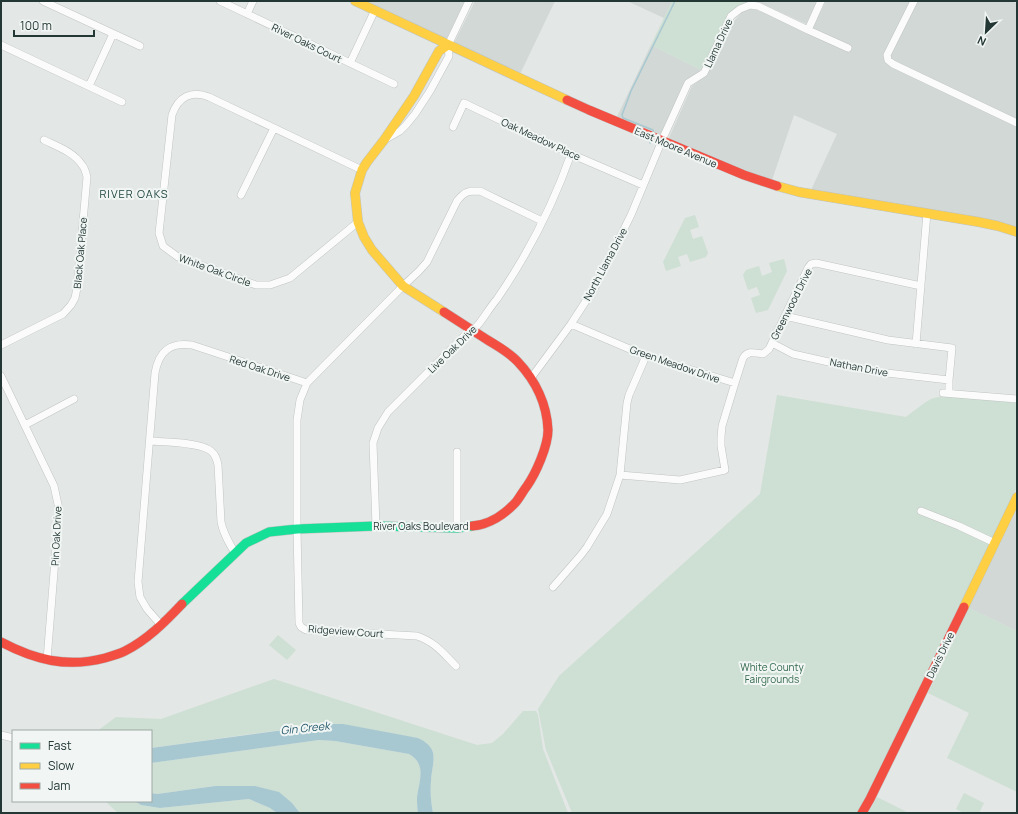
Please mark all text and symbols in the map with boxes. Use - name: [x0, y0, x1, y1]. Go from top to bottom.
- scale bar: [14, 12, 94, 38]
- north arrow: [966, 12, 1006, 52]
- street label: Llama Drive: [701, 16, 735, 70]
- text: 100 m: [20, 17, 52, 34]
- street label: River Oaks Court: [270, 20, 344, 66]
- text: N: [975, 33, 988, 50]
- street label: Oak Meadow Place: [499, 114, 583, 164]
- street label: East Moore Avenue: [633, 123, 720, 171]
- district label: RIVER OAKS: [99, 186, 169, 201]
- street label: Black Oak Place: [70, 217, 90, 289]
- street label: North Llama Drive: [580, 225, 630, 303]
- street label: White Oak Circle: [177, 250, 253, 290]
- street label: Greenwood Drive: [767, 266, 815, 342]
- street label: Live Oak Drive: [424, 322, 480, 376]
- street label: Green Meadow Drive: [628, 342, 722, 386]
- street label: Red Oak Drive: [228, 352, 292, 384]
- street label: Nathan Drive: [829, 354, 890, 380]
- street label: Pin Oak Drive: [47, 506, 65, 566]
- street label: River Oaks Boulevard: [373, 519, 469, 533]
- street label: Ridgeview Court: [308, 621, 384, 641]
- street label: Davis Drive: [923, 629, 957, 681]
- park label: White County Fairgrounds: [740, 660, 804, 686]
- water label: Gin Creek: [280, 717, 332, 738]
- legend: [12, 730, 152, 802]
- text: Fast: [48, 737, 72, 754]
- text: Slow: [48, 757, 74, 774]
- text: Jam: [48, 777, 70, 794]

